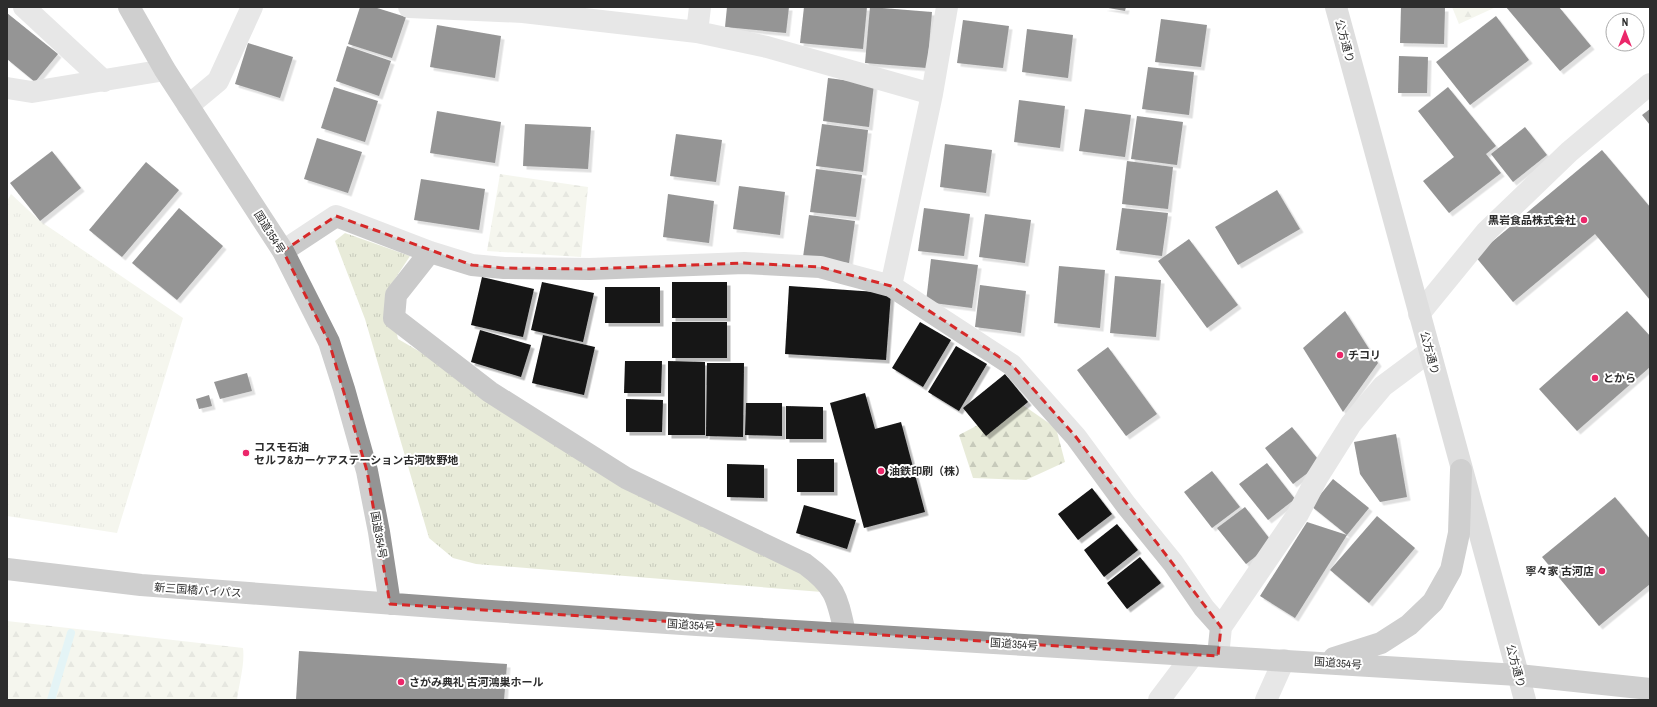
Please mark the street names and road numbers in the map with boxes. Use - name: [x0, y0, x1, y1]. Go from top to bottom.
- street label: 公方通り: [1333, 18, 1357, 64]
- street label: 国道354号: [251, 208, 289, 256]
- street label: 公方通り: [1418, 330, 1442, 376]
- street label: 国道354号: [368, 510, 390, 560]
- street label: 新三国橋バイパス: [154, 580, 242, 600]
- street label: 国道354号: [667, 616, 715, 634]
- street label: 国道354号: [990, 635, 1038, 653]
- street label: 公方通り: [1504, 643, 1528, 689]
- street label: 国道354号: [1314, 654, 1362, 672]

